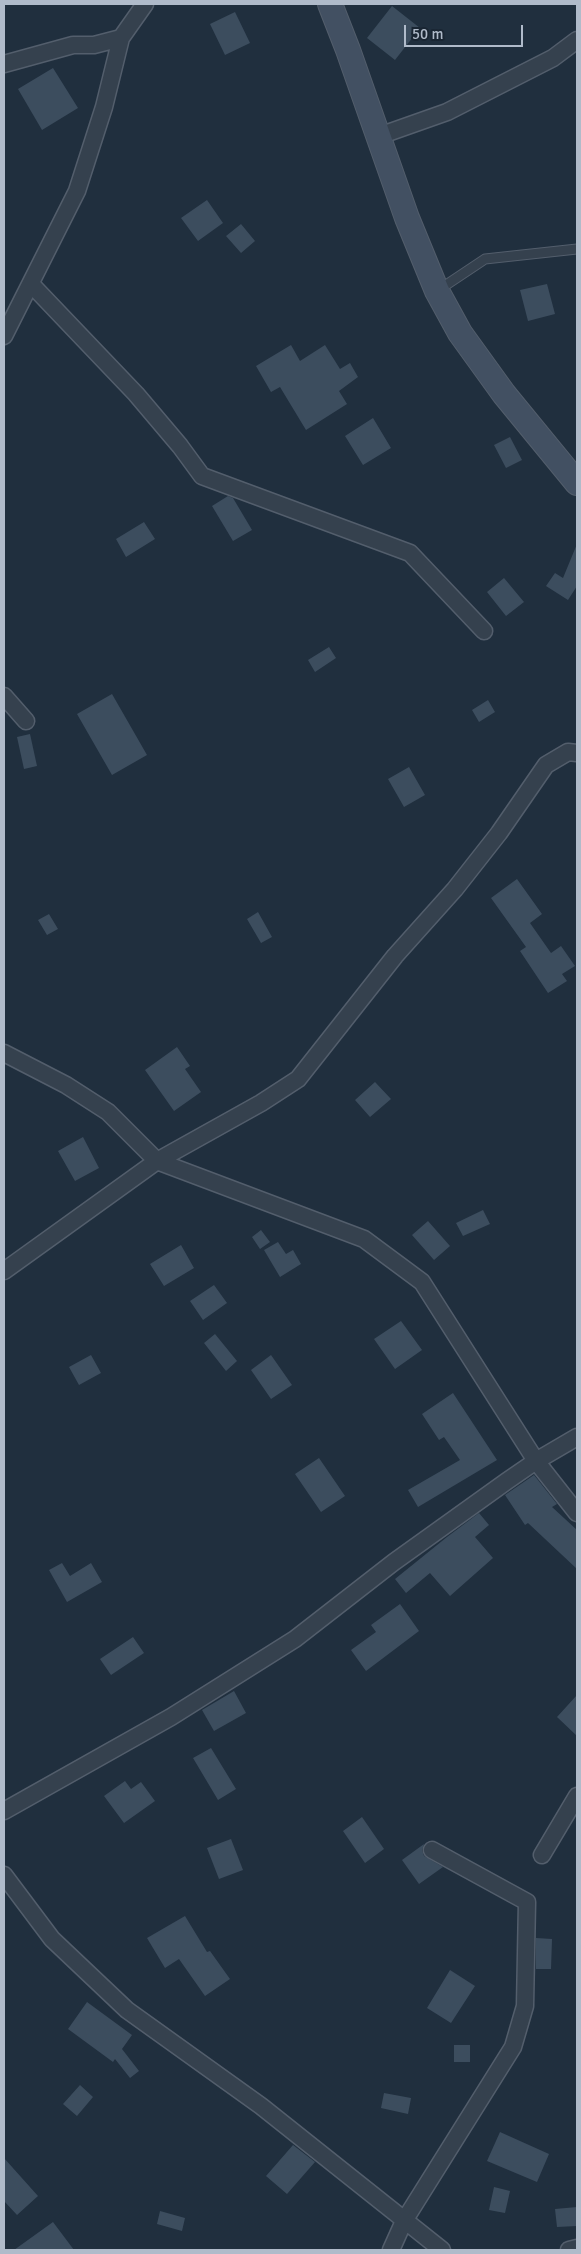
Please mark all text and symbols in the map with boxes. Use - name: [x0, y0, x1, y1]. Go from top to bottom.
- scale bar: [406, 15, 525, 47]
- text: 50 m: [412, 25, 443, 43]

